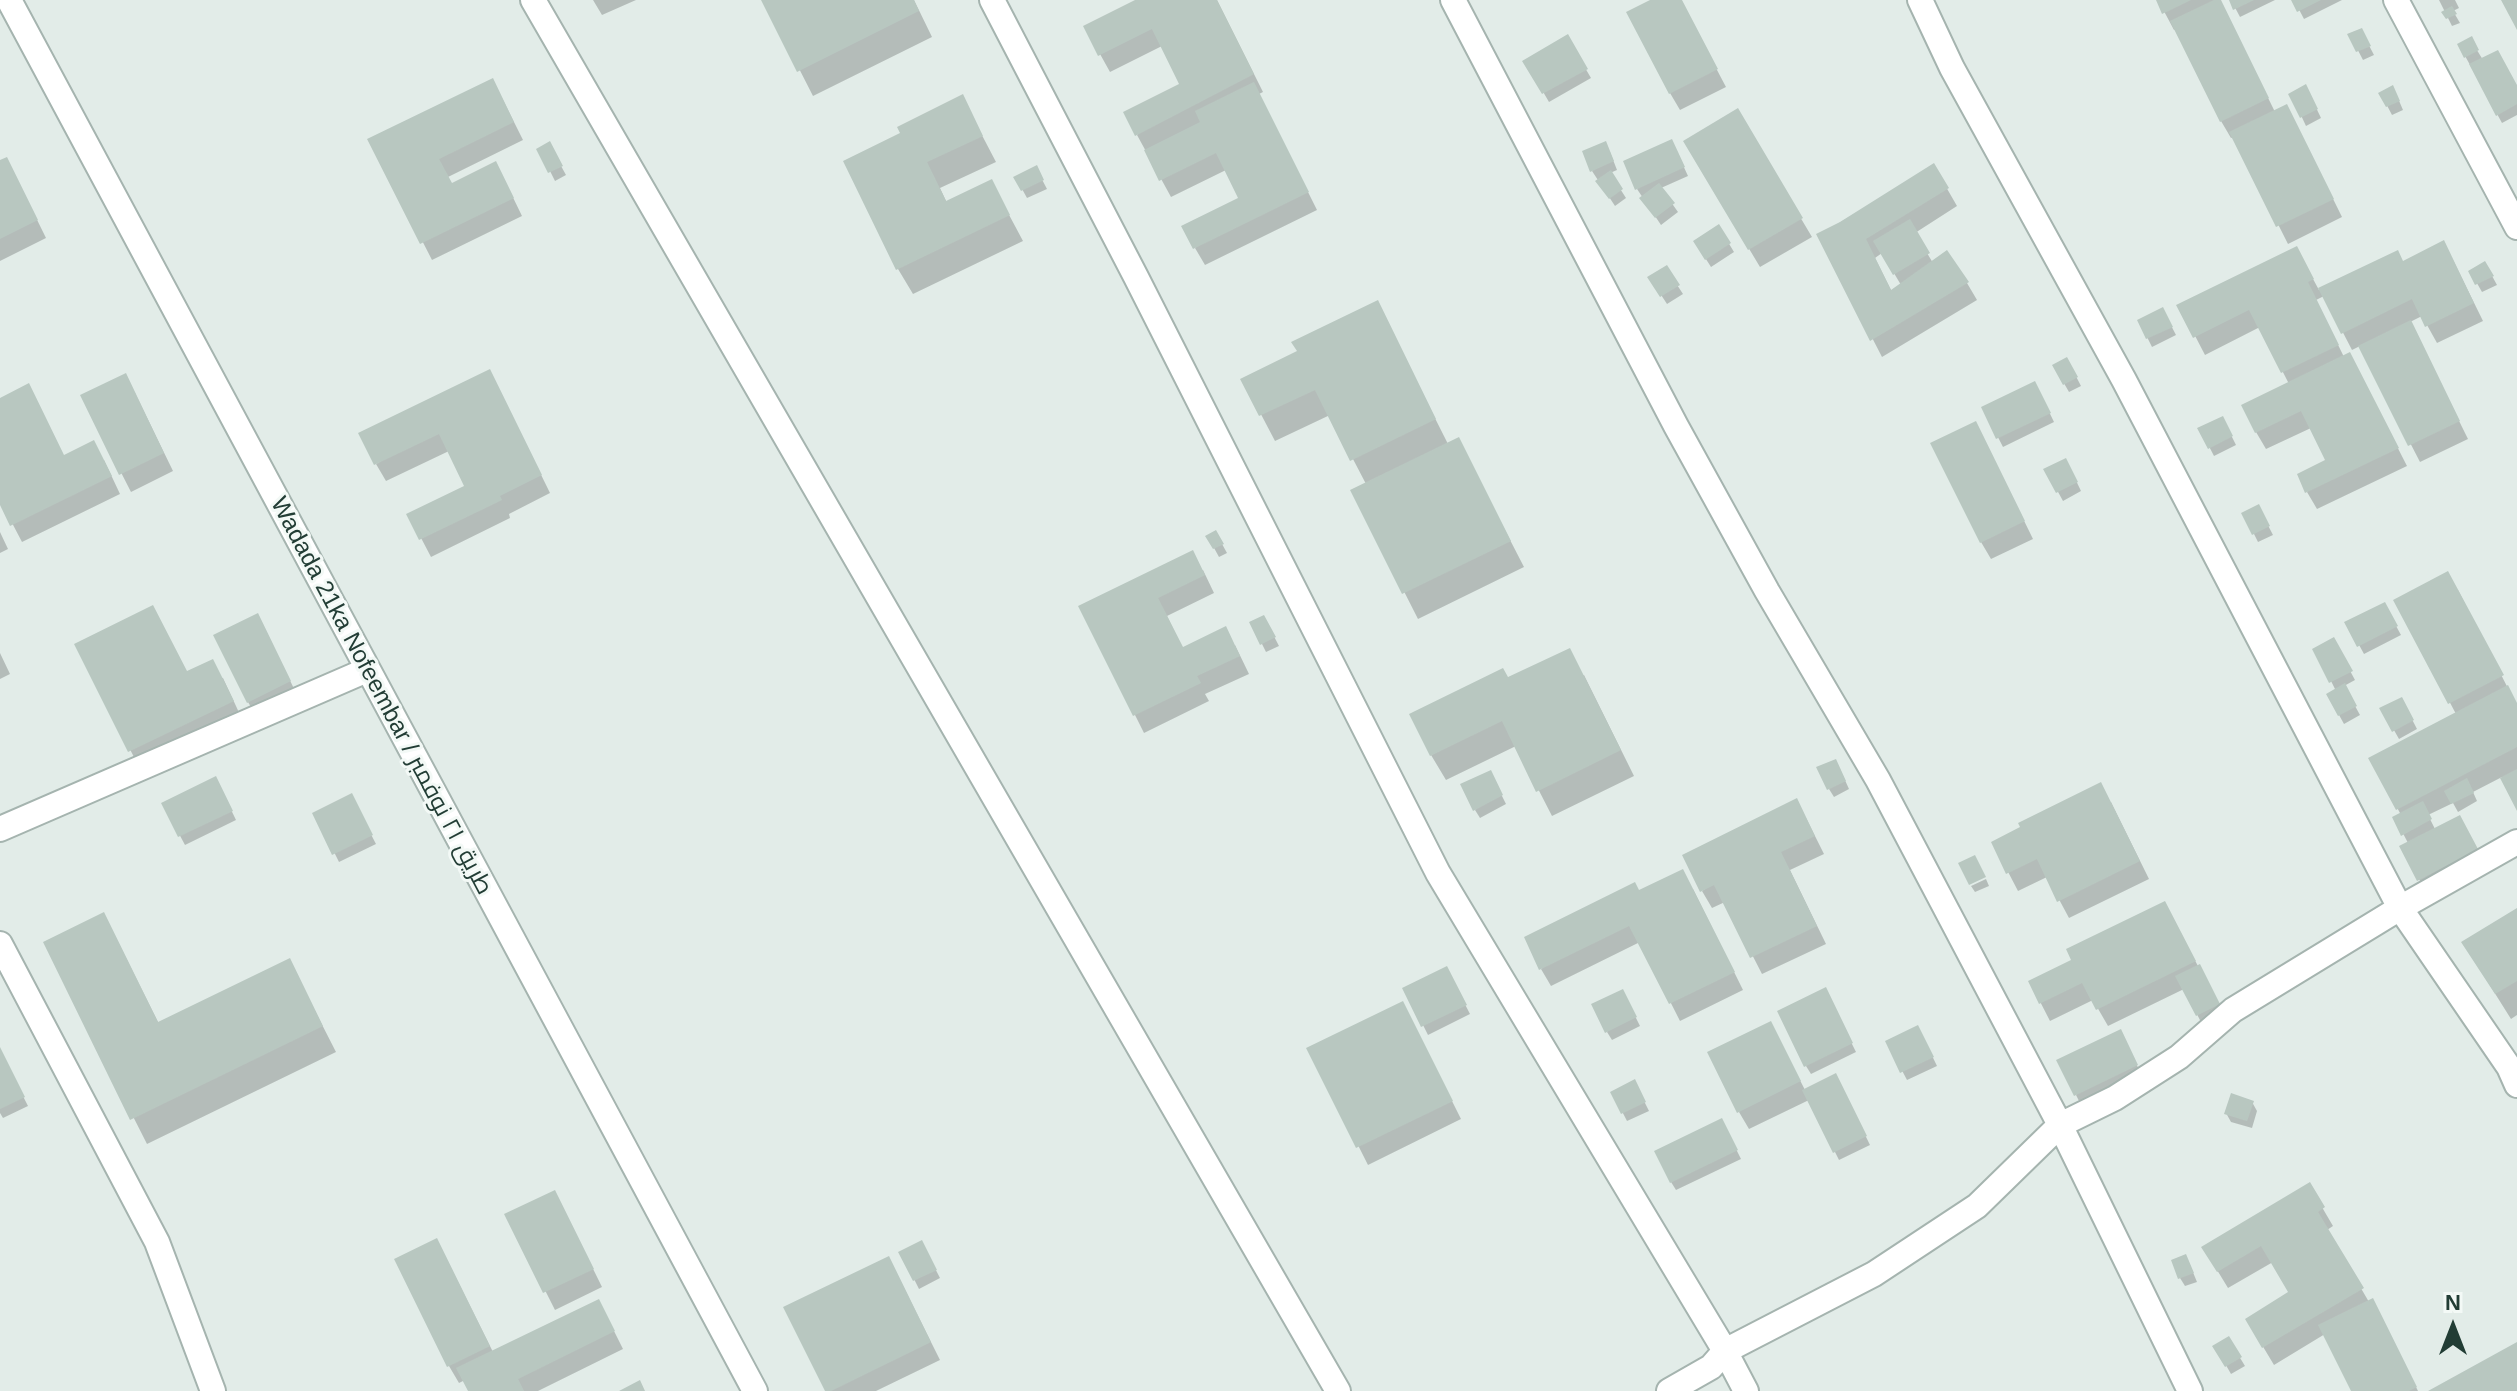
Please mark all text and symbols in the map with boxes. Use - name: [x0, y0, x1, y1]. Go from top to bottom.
- street label: Wadada 21ka Nofeembar / طريق ٢١ نوفمبر: [264, 492, 498, 900]
- north arrow: [2413, 1287, 2493, 1367]
- text: N: [2445, 1290, 2461, 1315]

